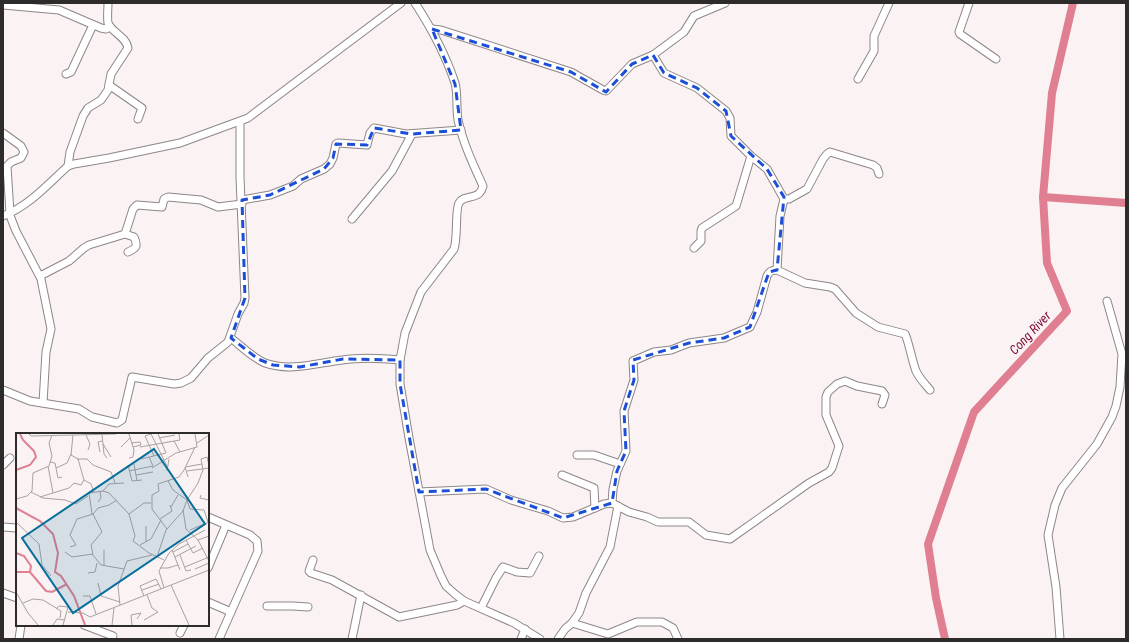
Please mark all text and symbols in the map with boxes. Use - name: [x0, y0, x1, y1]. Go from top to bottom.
- water label: Cong River: [1006, 308, 1054, 358]
- inset map: [16, 433, 209, 626]

